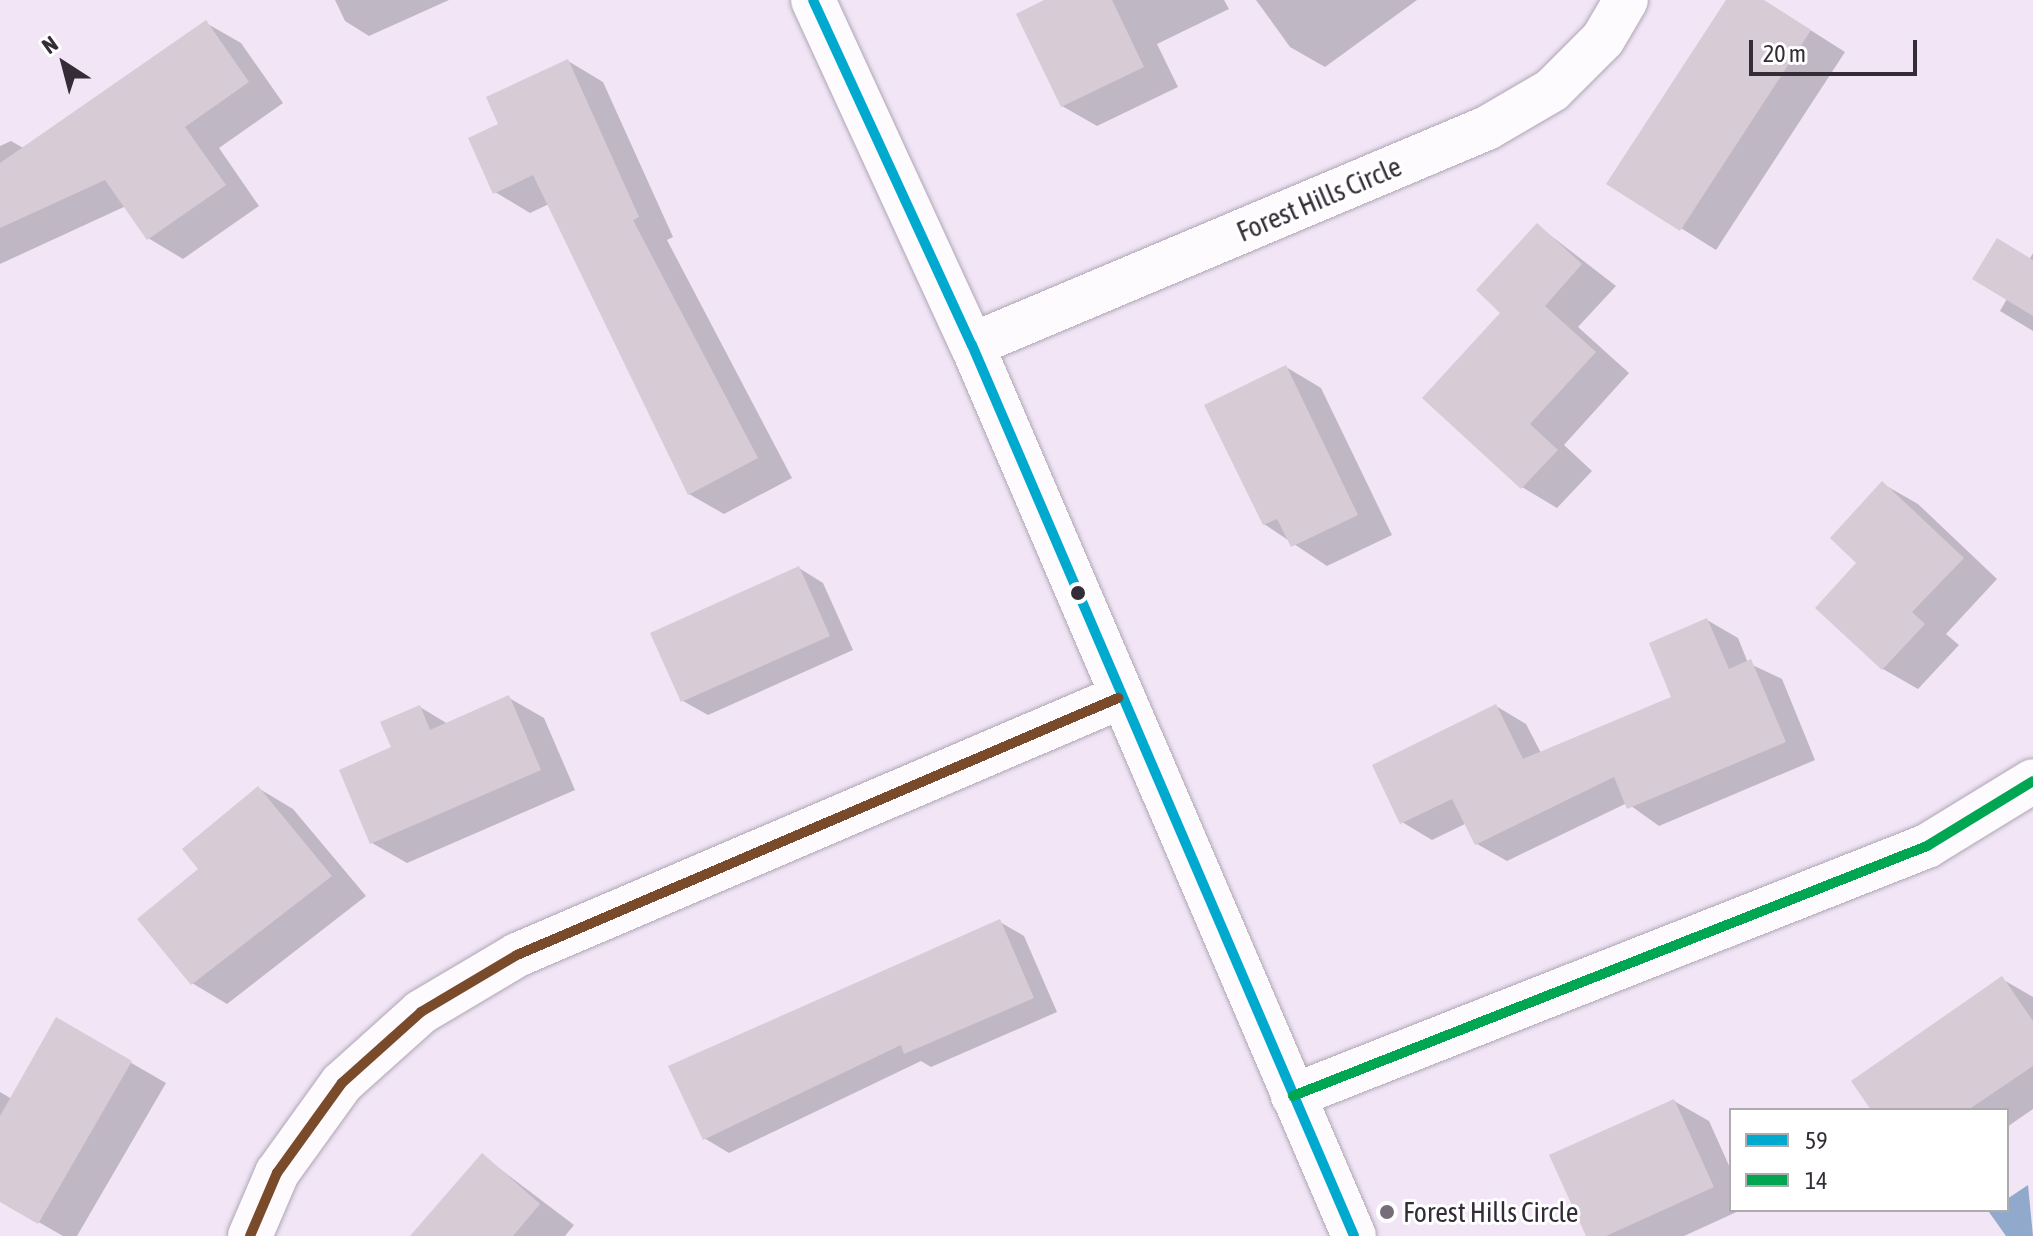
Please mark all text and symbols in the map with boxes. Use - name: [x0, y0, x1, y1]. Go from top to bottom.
- north arrow: [24, 24, 104, 104]
- scale bar: [1753, 24, 1921, 74]
- text: N: [37, 30, 63, 59]
- text: 20 m: [1763, 40, 1806, 67]
- street label: Forest Hills Circle: [1232, 149, 1406, 249]
- unlabelled marker: [1070, 585, 1086, 601]
- legend: [1729, 1108, 2009, 1212]
- text: 59: [1805, 1127, 1828, 1154]
- text: 14: [1805, 1167, 1828, 1194]
- place label: Forest Hills Circle: [1403, 1195, 1578, 1229]
- marker: Forest Hills Circle: [1378, 1203, 1396, 1221]

